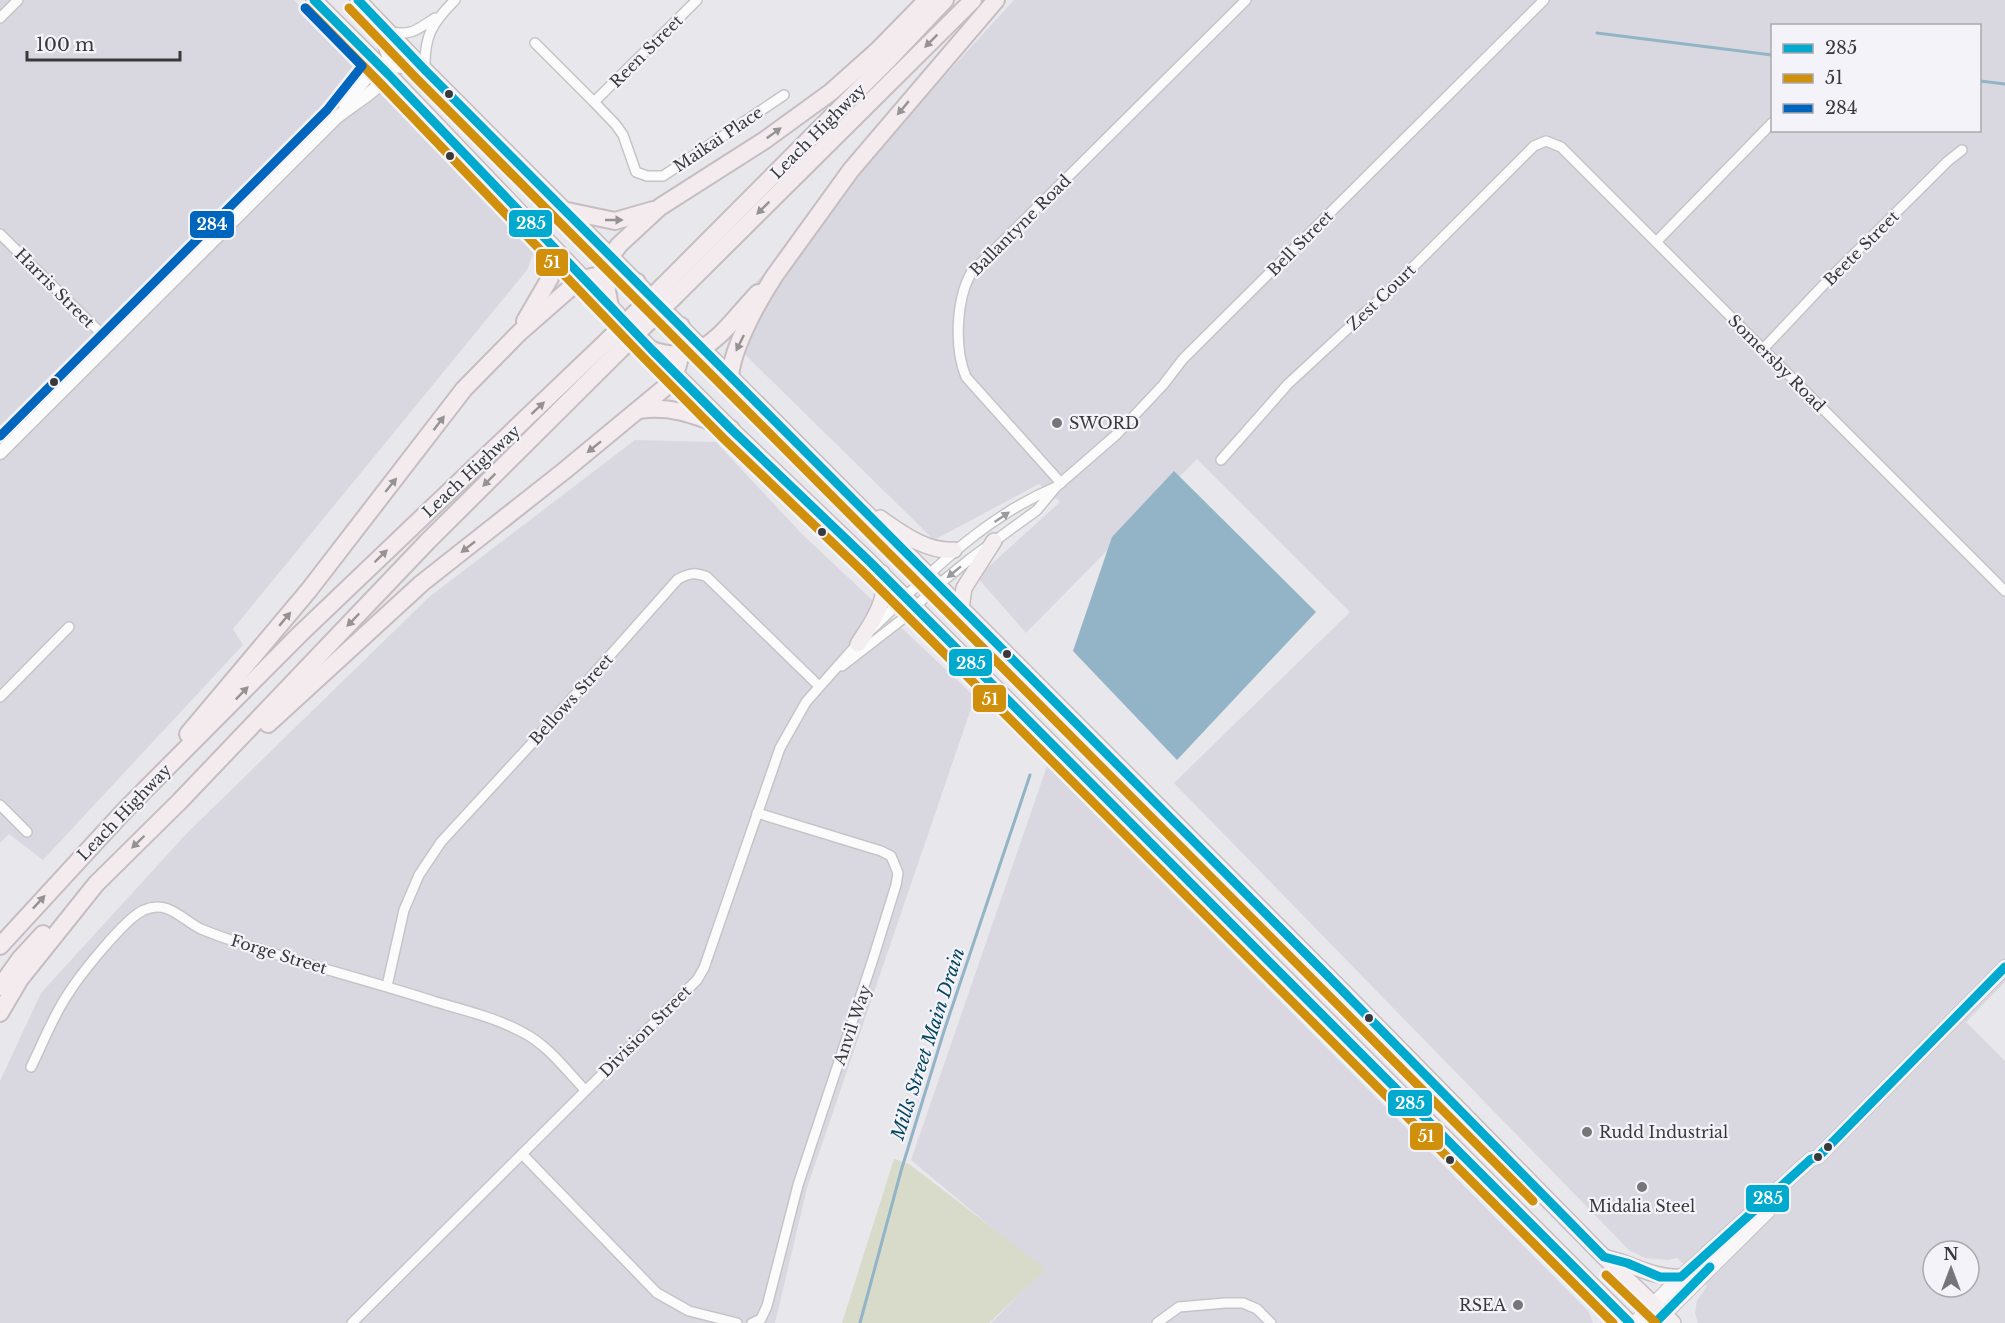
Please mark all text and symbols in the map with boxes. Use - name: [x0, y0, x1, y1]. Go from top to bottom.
- street label: Reen Street: [605, 10, 687, 92]
- scale bar: [27, 24, 180, 62]
- legend: [1771, 24, 1981, 132]
- text: 100 m: [36, 34, 94, 56]
- one-way arrow: [925, 34, 939, 48]
- text: 285: [1825, 37, 1857, 59]
- text: 51: [1825, 67, 1843, 89]
- street label: Leach Highway: [766, 79, 870, 183]
- unlabelled marker: [443, 88, 455, 100]
- text: 284: [1825, 97, 1858, 119]
- one-way arrow: [896, 100, 909, 116]
- street label: Maikai Place: [670, 102, 766, 176]
- one-way arrow: [766, 127, 782, 139]
- unlabelled marker: [444, 150, 456, 162]
- street label: Ballantyne Road: [965, 170, 1075, 280]
- one-way arrow: [756, 201, 770, 215]
- street label: Bell Street: [1263, 206, 1337, 280]
- street label: Beete Street: [1819, 206, 1903, 290]
- line badge: 285: [508, 209, 553, 238]
- line badge: 284: [189, 210, 235, 239]
- text: 285: [516, 213, 546, 233]
- text: 284: [196, 214, 228, 234]
- one-way arrow: [605, 215, 624, 225]
- street label: Harris Street: [11, 244, 99, 332]
- line badge: 51: [535, 248, 569, 277]
- text: 51: [544, 252, 560, 272]
- street label: Zest Court: [1343, 260, 1419, 334]
- street label: Somersby Road: [1724, 310, 1830, 416]
- one-way arrow: [735, 334, 744, 351]
- unlabelled marker: [48, 376, 60, 388]
- one-way arrow: [531, 402, 545, 416]
- place label: SWORD: [1069, 413, 1139, 433]
- one-way arrow: [432, 415, 444, 430]
- marker: SWORD: [1050, 416, 1064, 430]
- street label: Leach Highway: [418, 420, 525, 521]
- one-way arrow: [587, 440, 602, 453]
- one-way arrow: [483, 473, 497, 487]
- one-way arrow: [384, 477, 397, 493]
- one-way arrow: [993, 511, 1009, 523]
- unlabelled marker: [816, 526, 828, 538]
- one-way arrow: [460, 541, 476, 554]
- one-way arrow: [373, 550, 387, 564]
- one-way arrow: [946, 565, 961, 578]
- one-way arrow: [278, 612, 291, 627]
- one-way arrow: [347, 612, 360, 627]
- line badge: 285: [948, 648, 993, 677]
- unlabelled marker: [1001, 648, 1013, 660]
- street label: Bellows Street: [525, 649, 617, 749]
- text: 285: [956, 653, 986, 673]
- line badge: 51: [972, 684, 1007, 713]
- one-way arrow: [235, 686, 249, 701]
- text: 51: [982, 689, 998, 709]
- street label: Leach Highway: [73, 759, 176, 864]
- one-way arrow: [131, 835, 146, 849]
- one-way arrow: [31, 895, 45, 909]
- street label: Forge Street: [228, 930, 330, 978]
- water label: Mills Street Main Drain: [886, 945, 969, 1144]
- street label: Division Street: [595, 981, 695, 1081]
- street label: Anvil Way: [829, 981, 875, 1069]
- unlabelled marker: [1363, 1012, 1375, 1024]
- line badge: 285: [1387, 1089, 1433, 1117]
- text: 285: [1395, 1093, 1425, 1113]
- line badge: 51: [1409, 1122, 1444, 1151]
- place label: Rudd Industrial: [1599, 1122, 1728, 1142]
- marker: Rudd Industrial: [1580, 1125, 1594, 1139]
- text: 51: [1418, 1126, 1434, 1146]
- unlabelled marker: [1822, 1141, 1834, 1153]
- unlabelled marker: [1812, 1151, 1824, 1163]
- unlabelled marker: [1444, 1154, 1456, 1166]
- marker: Midalia Steel: [1635, 1180, 1649, 1194]
- line badge: 285: [1745, 1184, 1790, 1213]
- text: 285: [1753, 1188, 1783, 1208]
- place label: Midalia Steel: [1589, 1196, 1695, 1216]
- north arrow: [1921, 1239, 1981, 1299]
- text: N: [1943, 1244, 1959, 1264]
- place label: RSEA: [1459, 1295, 1507, 1315]
- marker: RSEA: [1511, 1298, 1525, 1312]

